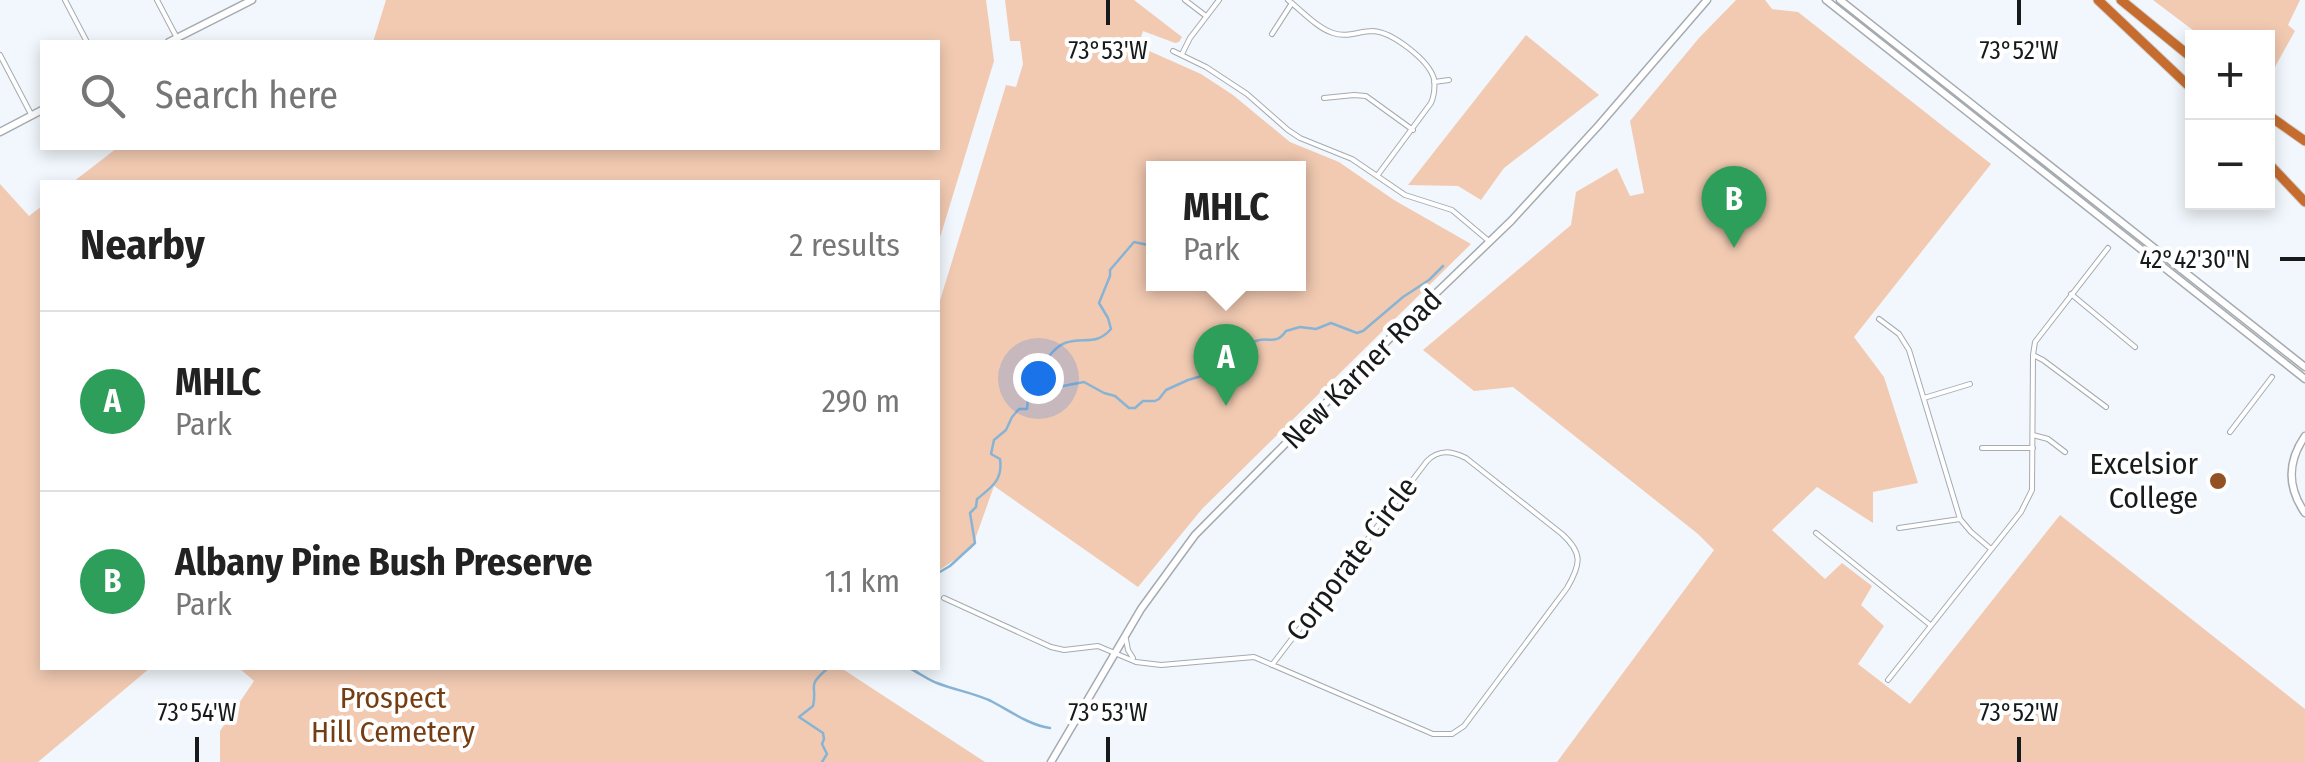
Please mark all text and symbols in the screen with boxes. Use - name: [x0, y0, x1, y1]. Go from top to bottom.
- map controls: [2185, 30, 2275, 210]
- button: +: [2185, 30, 2275, 120]
- text: 73°53'W: [1068, 36, 1148, 66]
- text: 73°52'W: [1980, 36, 2059, 66]
- search box: [40, 40, 940, 150]
- icon: search: [75, 68, 130, 123]
- text: Search here: [155, 72, 338, 118]
- button: −: [2185, 120, 2275, 210]
- popup: [1146, 161, 1306, 291]
- pin: B: [1702, 166, 1766, 248]
- text: MHLC: [1183, 184, 1269, 230]
- text: Nearby: [80, 220, 205, 270]
- text: 2 results: [789, 226, 900, 264]
- text: Park: [1183, 230, 1240, 268]
- text: 42°42'30"N: [2139, 245, 2251, 275]
- street label: New Karner Road: [1275, 282, 1449, 456]
- pin: A: [1194, 324, 1258, 406]
- your location: [1013, 353, 1064, 404]
- text: MHLC: [175, 359, 261, 405]
- text: A: [104, 382, 121, 420]
- text: 290 m: [822, 382, 900, 420]
- text: Park: [175, 405, 232, 443]
- place label: Excelsior College: [2089, 446, 2199, 516]
- street label: Corporate Circle: [1279, 470, 1425, 648]
- marker: Excelsior College: [2207, 470, 2229, 492]
- text: Albany Pine Bush Preserve: [175, 539, 593, 585]
- text: B: [104, 562, 121, 600]
- text: 1.1 km: [824, 562, 900, 600]
- text: Park: [175, 585, 232, 623]
- park label: Prospect Hill Cemetery: [311, 680, 476, 750]
- text: 73°54'W: [157, 698, 237, 728]
- text: 73°53'W: [1068, 698, 1148, 728]
- text: 73°52'W: [1980, 698, 2059, 728]

